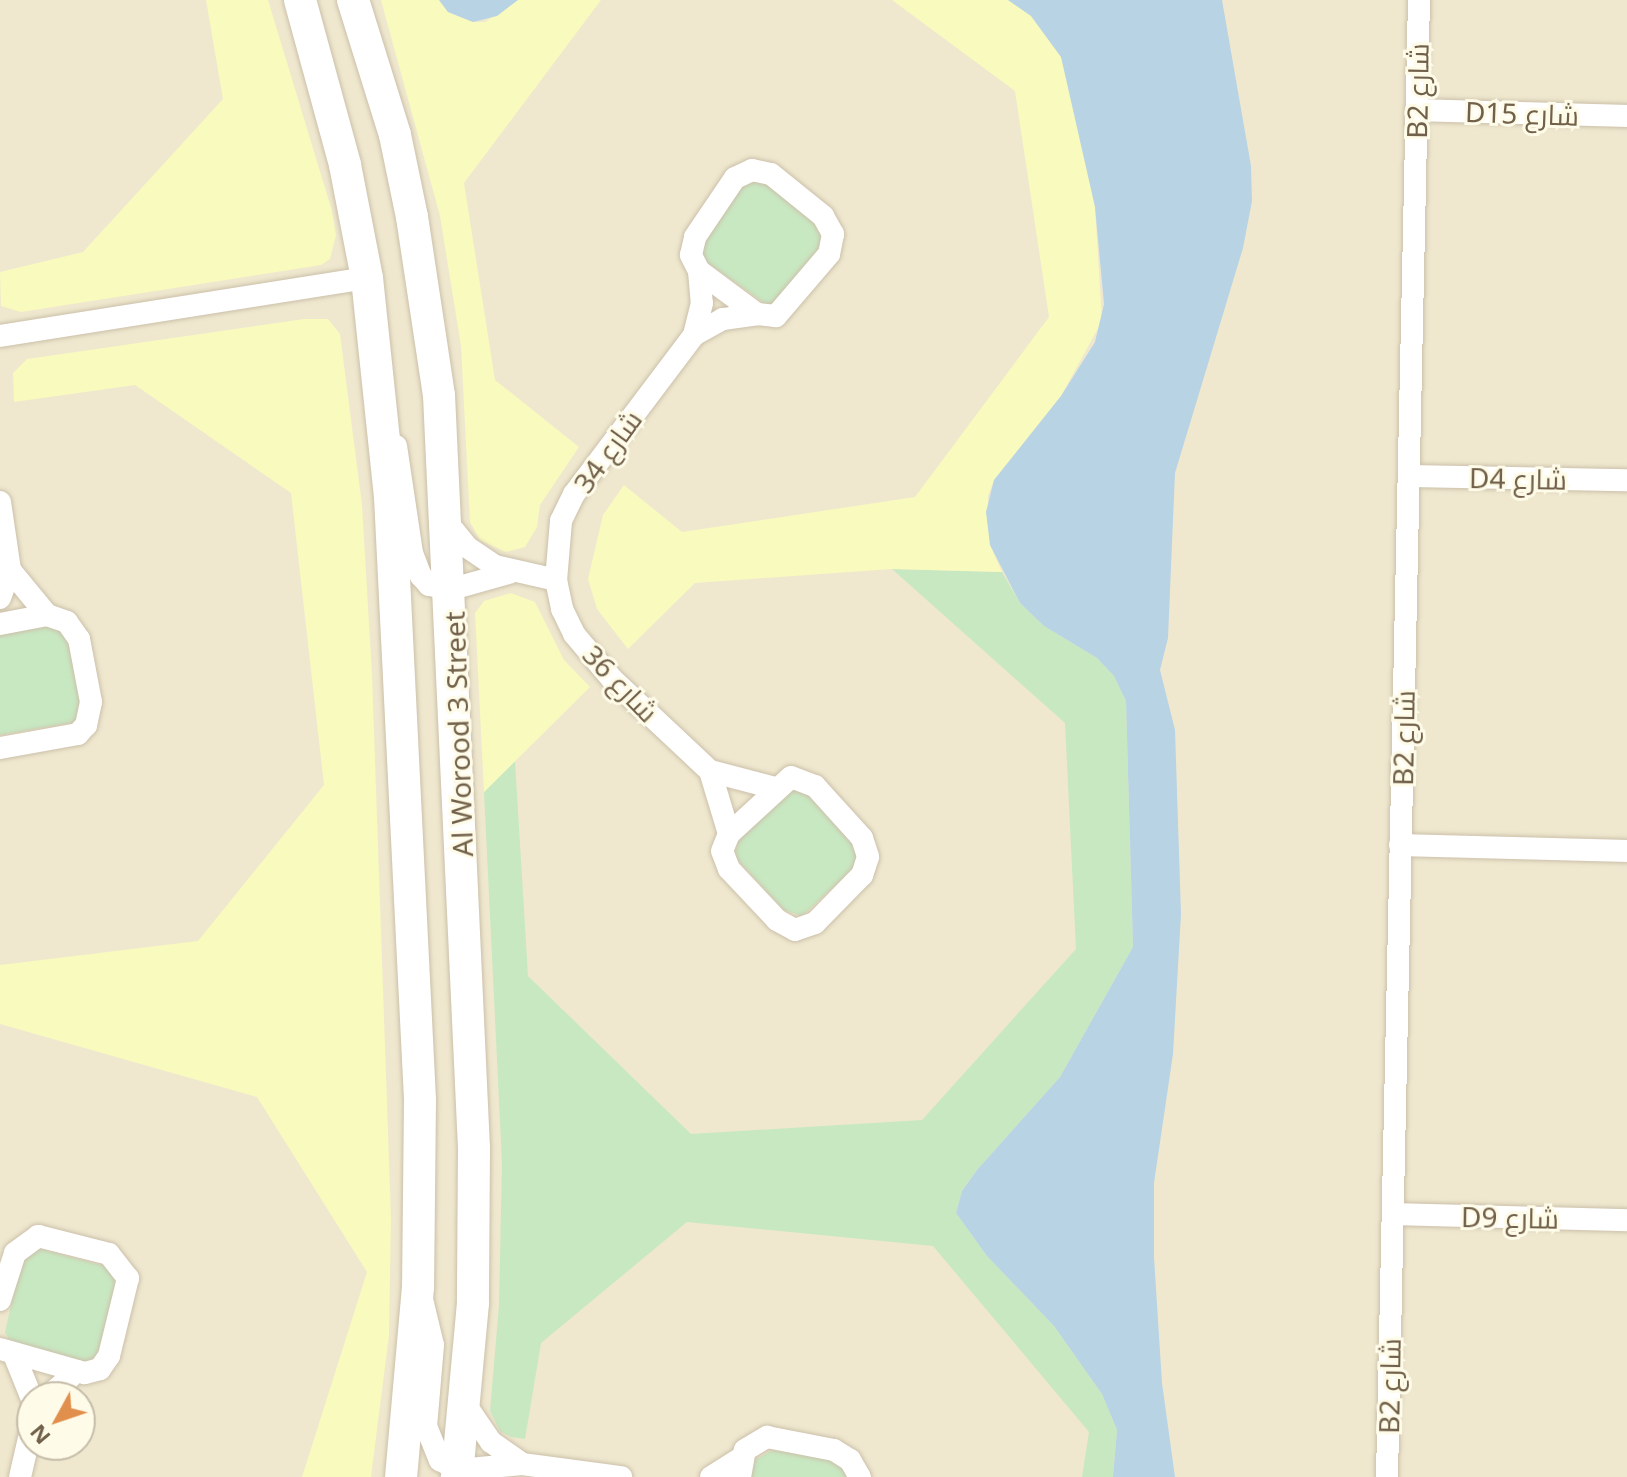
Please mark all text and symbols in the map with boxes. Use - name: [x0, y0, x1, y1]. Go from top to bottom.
- street label: B2 شارع: [1399, 43, 1435, 139]
- street label: D15 شارع: [1464, 94, 1580, 132]
- street label: شارع 34: [566, 403, 648, 499]
- street label: D4 شارع: [1469, 460, 1567, 496]
- street label: Al Worood 3 Street: [437, 611, 479, 857]
- street label: شارع 36: [576, 638, 666, 728]
- street label: B2 شارع: [1385, 690, 1421, 786]
- street label: D9 شارع: [1461, 1199, 1559, 1235]
- street label: B2 شارع: [1371, 1338, 1407, 1434]
- north arrow: [16, 1381, 96, 1461]
- text: N: [22, 1419, 56, 1452]

